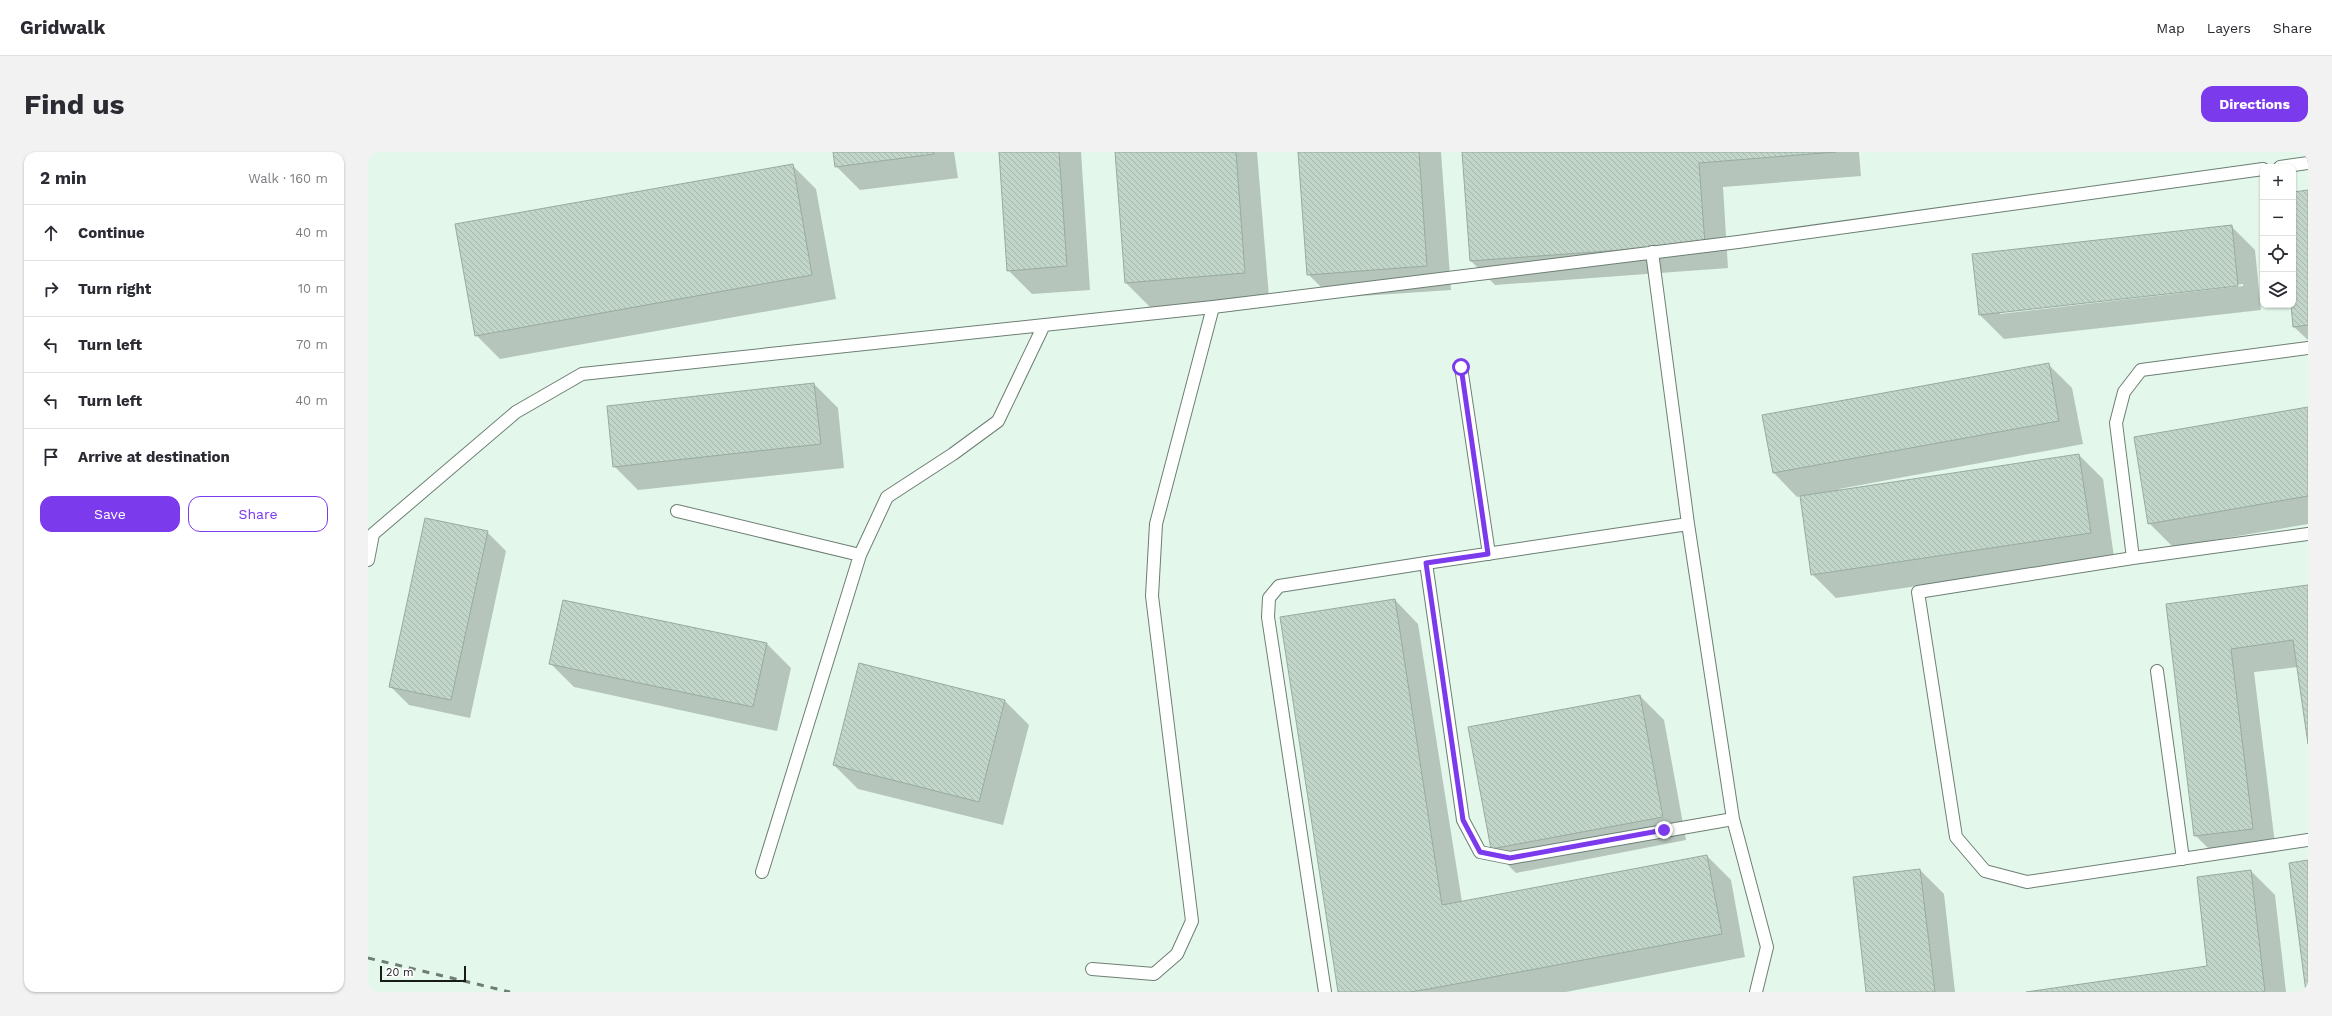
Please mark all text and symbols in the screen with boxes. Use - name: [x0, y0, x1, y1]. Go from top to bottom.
- text: Gridwalk: [20, 16, 105, 39]
- text: Map: [2156, 20, 2185, 36]
- text: Layers: [2207, 20, 2251, 36]
- text: Share: [2273, 20, 2312, 36]
- button: Directions: [2201, 86, 2308, 122]
- text: Find us: [24, 88, 124, 121]
- map controls: [2260, 164, 2296, 308]
- button: +: [2260, 164, 2296, 200]
- text: 2 min: [40, 168, 86, 188]
- text: Walk · 160 m: [248, 171, 328, 186]
- button: −: [2260, 200, 2296, 236]
- icon: ahead: [40, 222, 62, 244]
- text: Continue: [78, 224, 145, 242]
- text: 40 m: [295, 225, 328, 240]
- button: locate: [2260, 236, 2296, 272]
- button: layers: [2260, 272, 2296, 308]
- icon: right: [40, 278, 62, 300]
- text: Turn right: [78, 280, 151, 298]
- text: 10 m: [298, 281, 328, 296]
- icon: left: [40, 334, 62, 356]
- text: Turn left: [78, 336, 142, 354]
- text: 70 m: [296, 337, 328, 352]
- route start: [1452, 358, 1470, 376]
- icon: left: [40, 390, 62, 412]
- text: Turn left: [78, 392, 142, 410]
- text: 40 m: [295, 393, 328, 408]
- icon: arrive: [40, 446, 62, 468]
- text: Arrive at destination: [78, 448, 230, 466]
- button: Save: [40, 496, 180, 532]
- button: Share: [188, 496, 328, 532]
- route end: [1655, 821, 1673, 839]
- scale bar: [380, 964, 466, 983]
- text: 20 m: [386, 966, 414, 979]

